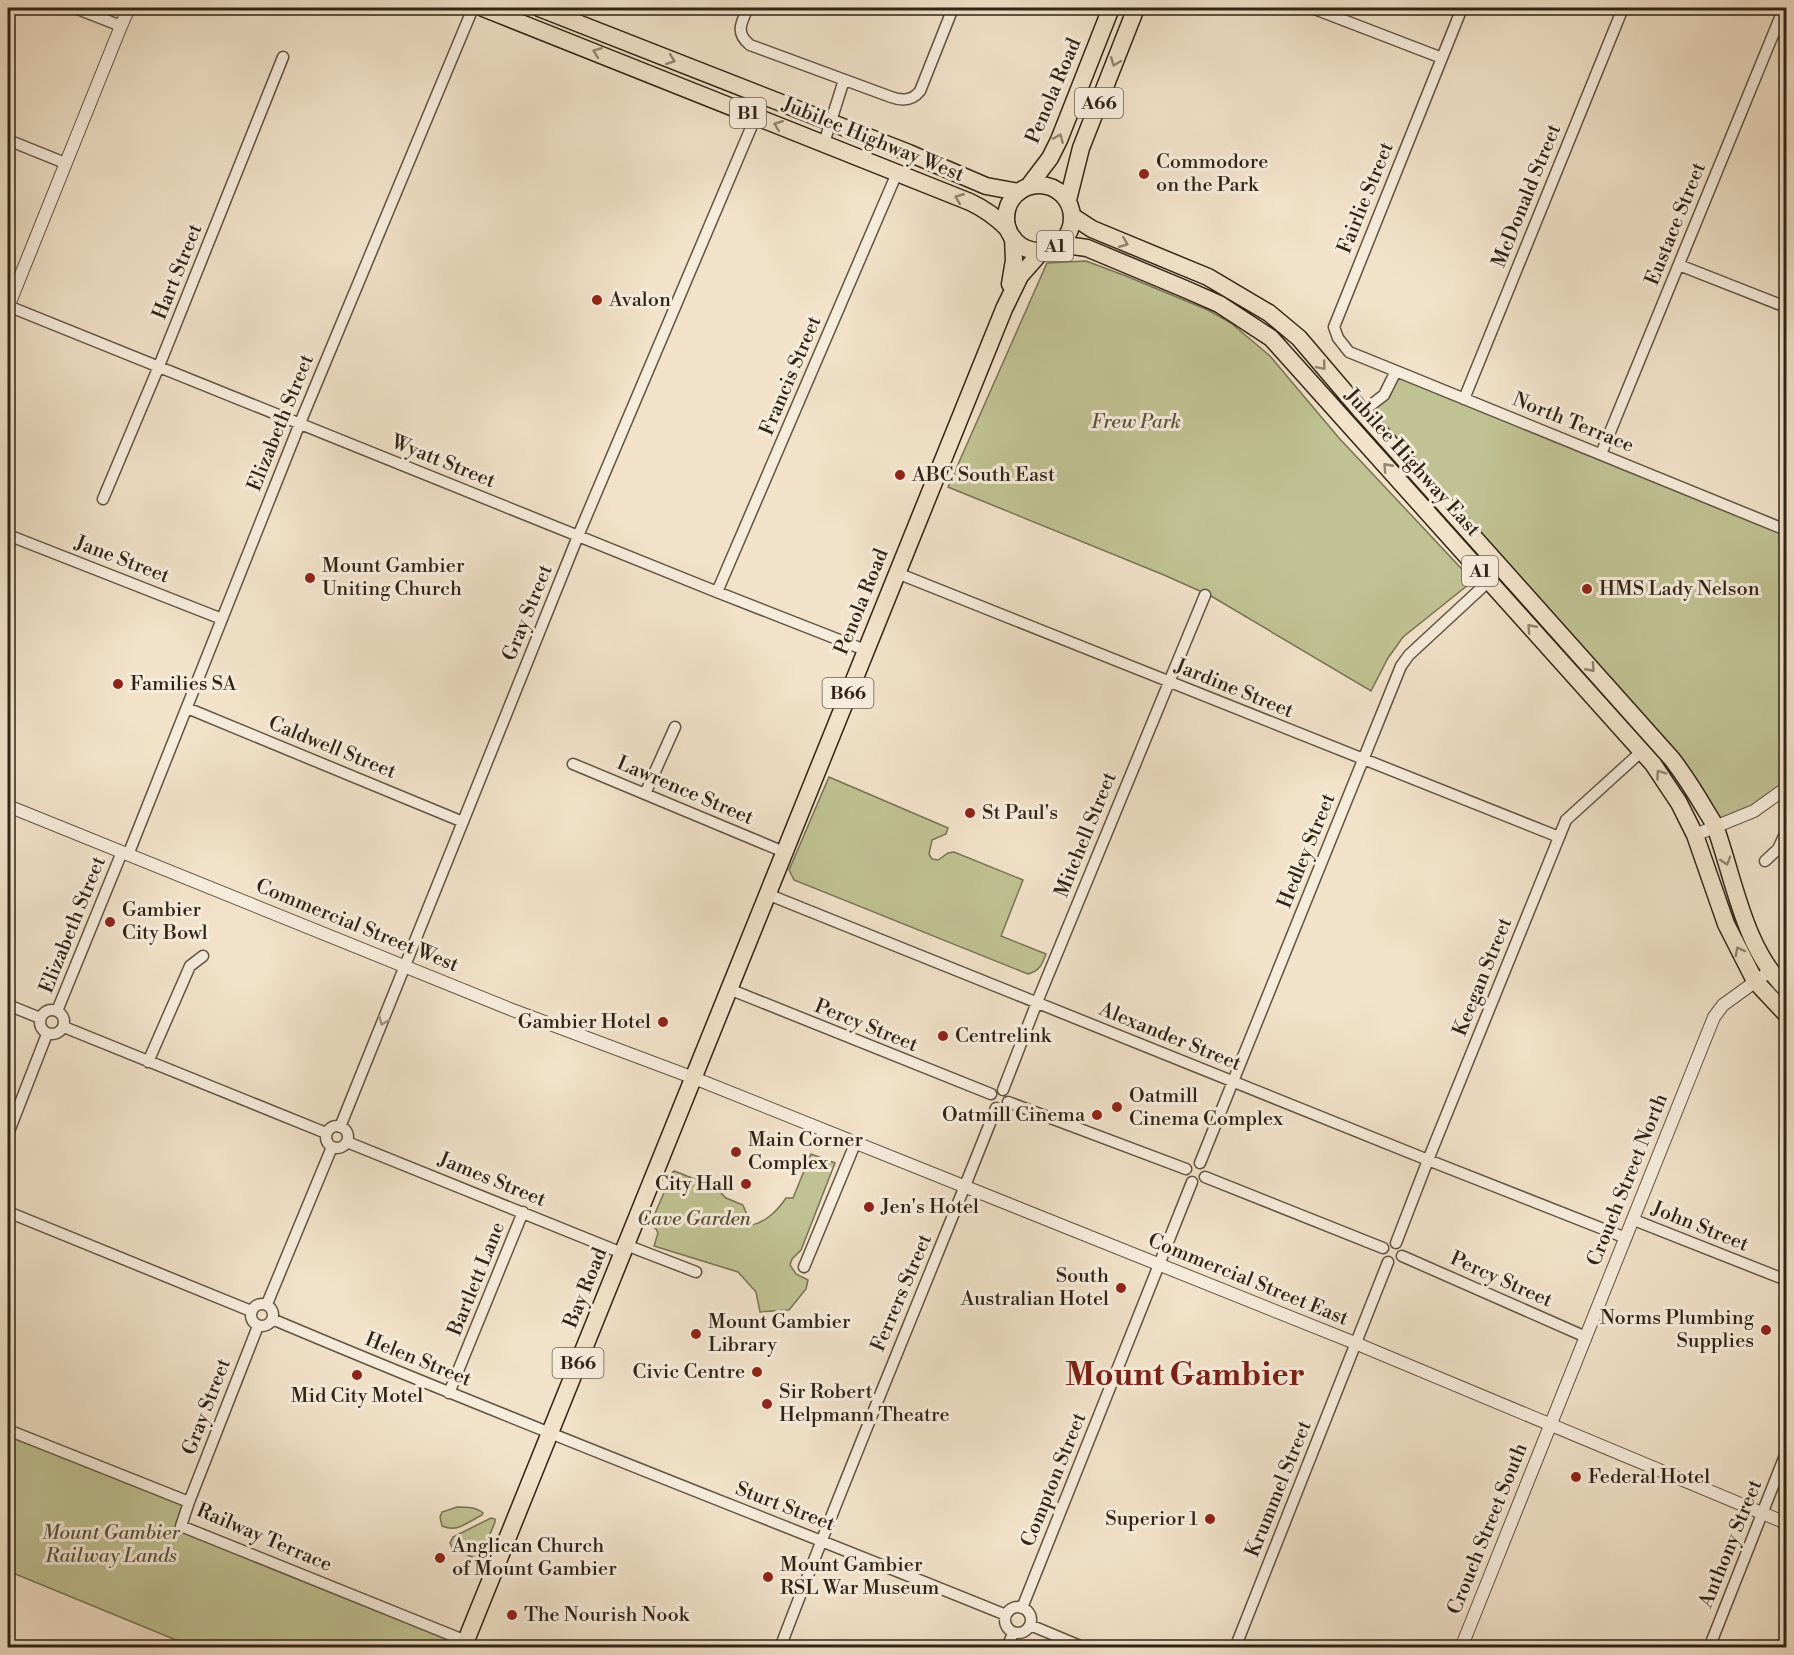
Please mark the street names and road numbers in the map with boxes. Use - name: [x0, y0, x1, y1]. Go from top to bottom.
- street label: Penola Road: [1021, 34, 1088, 148]
- road number: A66: [1075, 88, 1123, 118]
- street label: Jubilee Highway West: [778, 92, 967, 188]
- road number: B1: [730, 98, 766, 128]
- street label: McDonald Street: [1487, 121, 1567, 271]
- street label: Fairlie Street: [1332, 139, 1400, 257]
- street label: Eustace Street: [1640, 159, 1712, 289]
- street label: Hart Street: [148, 221, 208, 323]
- road number: A1: [1037, 231, 1073, 261]
- street label: Francis Street: [755, 312, 827, 440]
- street label: Elizabeth Street: [242, 351, 320, 495]
- street label: Jubilee Highway East: [1338, 383, 1485, 542]
- street label: North Terrace: [1509, 387, 1637, 459]
- street label: Wyatt Street: [386, 429, 499, 494]
- street label: Jane Street: [70, 530, 173, 589]
- street label: Penola Road: [829, 545, 895, 659]
- road number: A1: [1462, 556, 1498, 586]
- street label: Gray Street: [497, 561, 559, 665]
- street label: Jardine Street: [1170, 654, 1297, 724]
- road number: B66: [822, 678, 874, 708]
- street label: Caldwell Street: [265, 711, 399, 785]
- street label: Lawrence Street: [613, 751, 757, 831]
- street label: Mitchell Street: [1049, 769, 1123, 901]
- street label: Hedley Street: [1273, 790, 1341, 912]
- street label: Elizabeth Street: [34, 853, 112, 997]
- street label: Commercial Street West: [252, 874, 462, 978]
- street label: Keegan Street: [1448, 914, 1518, 1040]
- street label: Percy Street: [811, 994, 921, 1058]
- street label: Alexander Street: [1094, 997, 1245, 1077]
- street label: Crouch Street North: [1582, 1090, 1674, 1270]
- street label: James Street: [434, 1147, 549, 1213]
- street label: John Street: [1647, 1196, 1752, 1258]
- street label: Bartlett Lane: [442, 1219, 511, 1340]
- street label: Commercial Street East: [1144, 1228, 1352, 1332]
- street label: Ferrers Street: [866, 1230, 938, 1356]
- street label: Bay Road: [558, 1244, 614, 1333]
- street label: Percy Street: [1446, 1246, 1556, 1314]
- street label: Helen Street: [361, 1327, 475, 1393]
- road number: B66: [552, 1348, 604, 1378]
- street label: Gray Street: [177, 1355, 237, 1459]
- street label: Compton Street: [1016, 1409, 1092, 1551]
- street label: Krummel Street: [1240, 1417, 1318, 1561]
- street label: Crouch Street South: [1442, 1440, 1534, 1618]
- street label: Anthony Street: [1694, 1476, 1768, 1613]
- street label: Sturt Street: [732, 1477, 838, 1537]
- street label: Railway Terrace: [192, 1498, 336, 1578]

